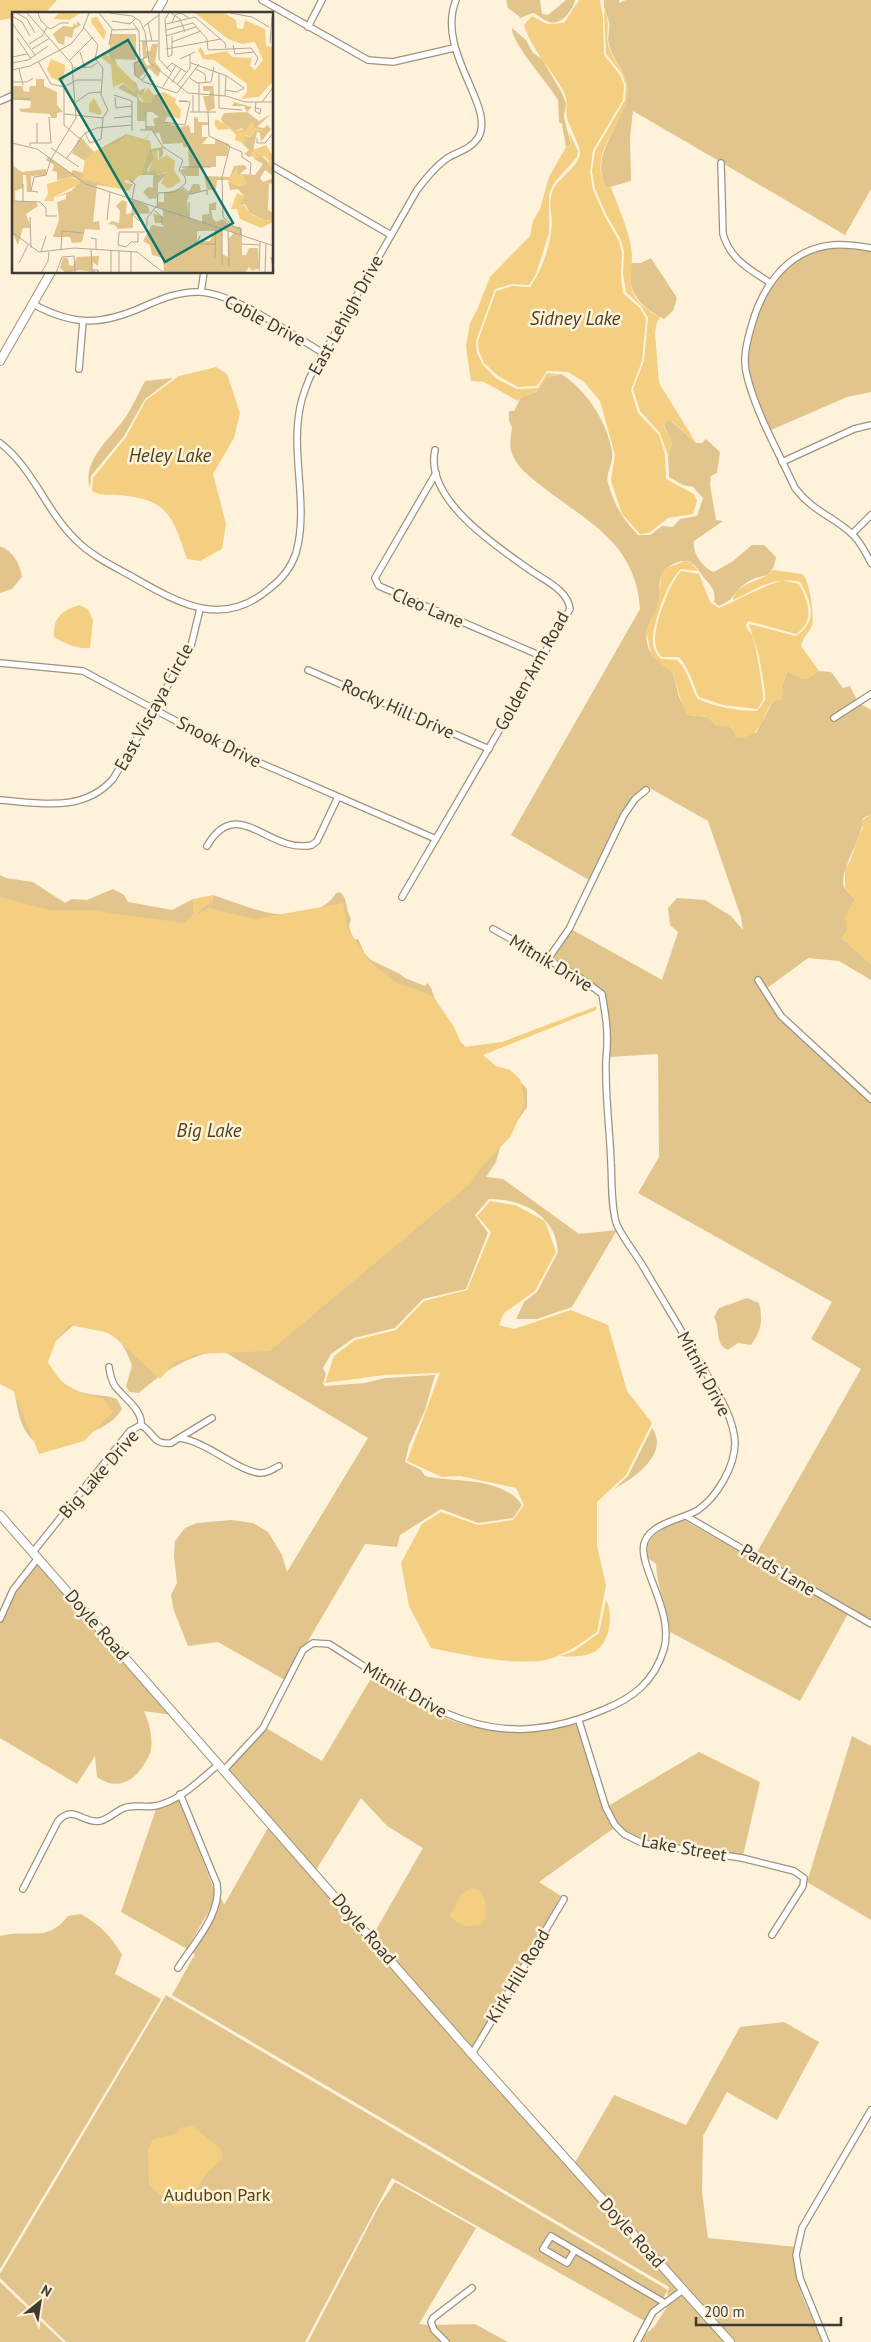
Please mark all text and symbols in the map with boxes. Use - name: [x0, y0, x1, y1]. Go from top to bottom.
- inset map: [12, 12, 274, 274]
- street label: East Lehigh Drive: [303, 251, 388, 379]
- street label: Coble Drive: [221, 290, 310, 352]
- water label: Sidney Lake: [530, 306, 621, 330]
- water label: Heley Lake: [129, 443, 211, 467]
- street label: Cleo Lane: [389, 582, 468, 633]
- street label: Golden Arm Road: [489, 607, 574, 735]
- street label: East Viscaya Circle: [109, 639, 198, 774]
- street label: Rocky Hill Drive: [338, 673, 458, 744]
- street label: Snook Drive: [173, 710, 265, 773]
- street label: Mitnik Drive: [505, 929, 597, 996]
- water label: Big Lake: [177, 1118, 242, 1142]
- street label: Mitnik Drive: [672, 1327, 736, 1420]
- street label: Big Lake Drive: [54, 1424, 144, 1523]
- street label: Pards Lane: [737, 1538, 820, 1601]
- street label: Doyle Road: [60, 1584, 135, 1665]
- street label: Mitnik Drive: [359, 1656, 451, 1723]
- street label: Lake Street: [640, 1829, 729, 1866]
- street label: Doyle Road: [327, 1888, 402, 1969]
- street label: Kirk Hill Road: [481, 1925, 555, 2027]
- park label: Audubon Park: [164, 2183, 271, 2206]
- street label: Doyle Road: [595, 2193, 670, 2273]
- north arrow: [15, 2277, 65, 2327]
- text: N: [38, 2281, 55, 2301]
- scale bar: [696, 2294, 841, 2326]
- text: 200 m: [704, 2302, 745, 2321]

